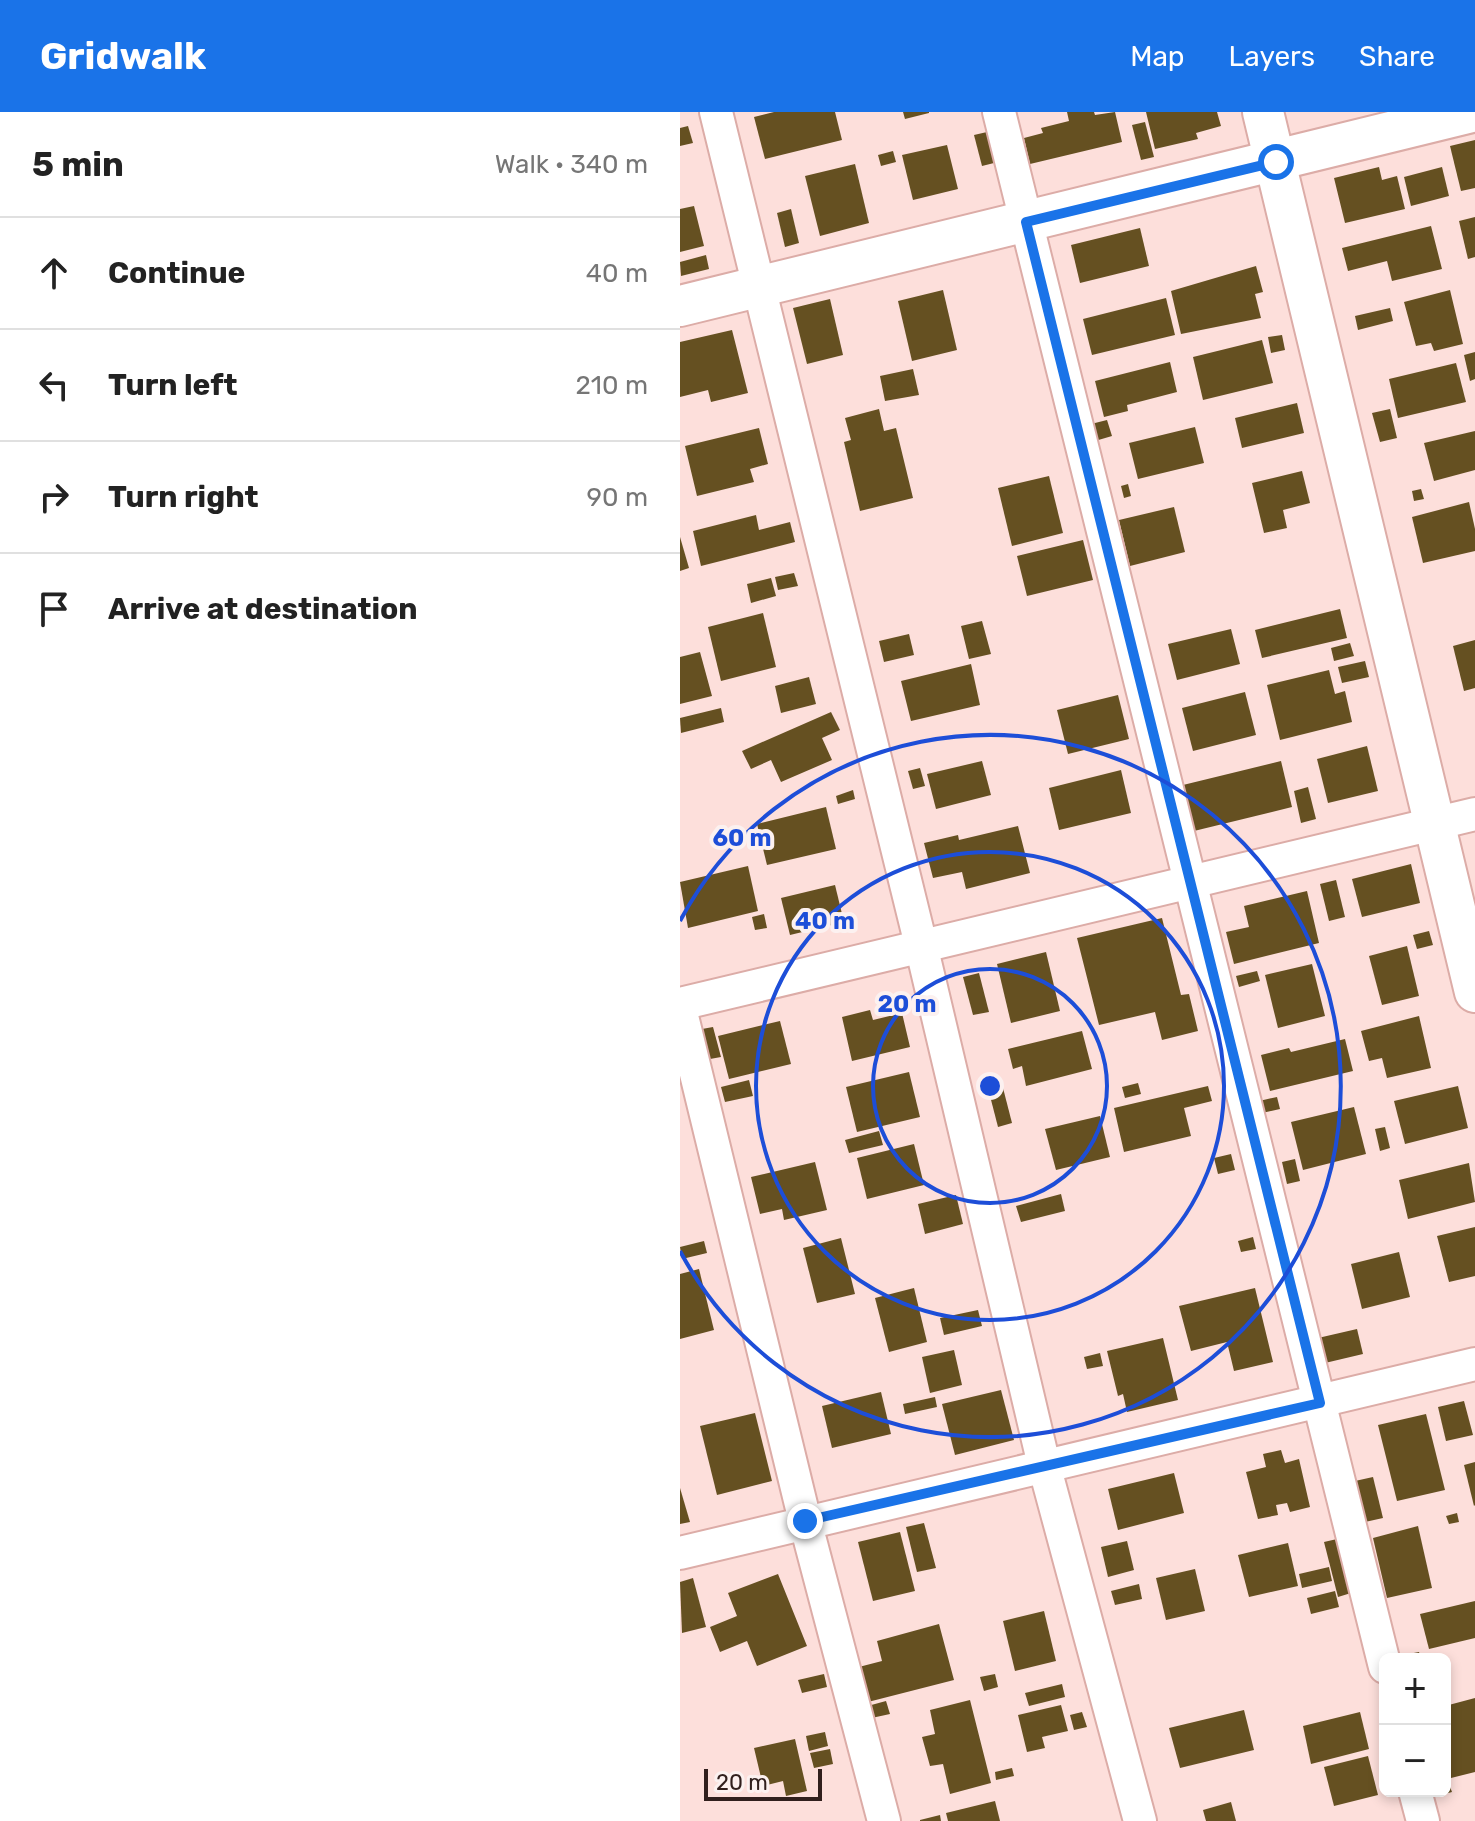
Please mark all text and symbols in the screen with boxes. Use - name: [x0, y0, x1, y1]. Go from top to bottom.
- text: Gridwalk: [40, 33, 206, 79]
- text: Map: [1130, 40, 1185, 73]
- text: Layers: [1229, 40, 1315, 73]
- text: Share: [1359, 40, 1435, 73]
- text: 5 min: [32, 144, 124, 185]
- route start: [1258, 144, 1294, 180]
- text: Walk · 340 m: [495, 149, 648, 180]
- icon: ahead: [32, 251, 76, 295]
- text: Continue: [108, 255, 245, 291]
- text: 40 m: [586, 258, 648, 289]
- icon: left: [32, 363, 76, 407]
- text: Turn left: [108, 367, 238, 403]
- text: 210 m: [576, 370, 648, 401]
- icon: right: [32, 475, 76, 519]
- text: Turn right: [108, 479, 259, 515]
- text: 90 m: [587, 482, 648, 513]
- icon: arrive: [32, 587, 76, 631]
- text: Arrive at destination: [108, 591, 418, 627]
- text: 60 m: [712, 824, 772, 852]
- text: 40 m: [795, 907, 855, 935]
- text: 20 m: [877, 990, 937, 1018]
- centre of rings: [976, 1072, 1004, 1100]
- route end: [787, 1503, 823, 1539]
- map controls: [1379, 1653, 1451, 1797]
- button: +: [1379, 1653, 1451, 1725]
- button: −: [1379, 1725, 1451, 1797]
- scale bar: [704, 1765, 822, 1801]
- text: 20 m: [716, 1769, 768, 1796]

